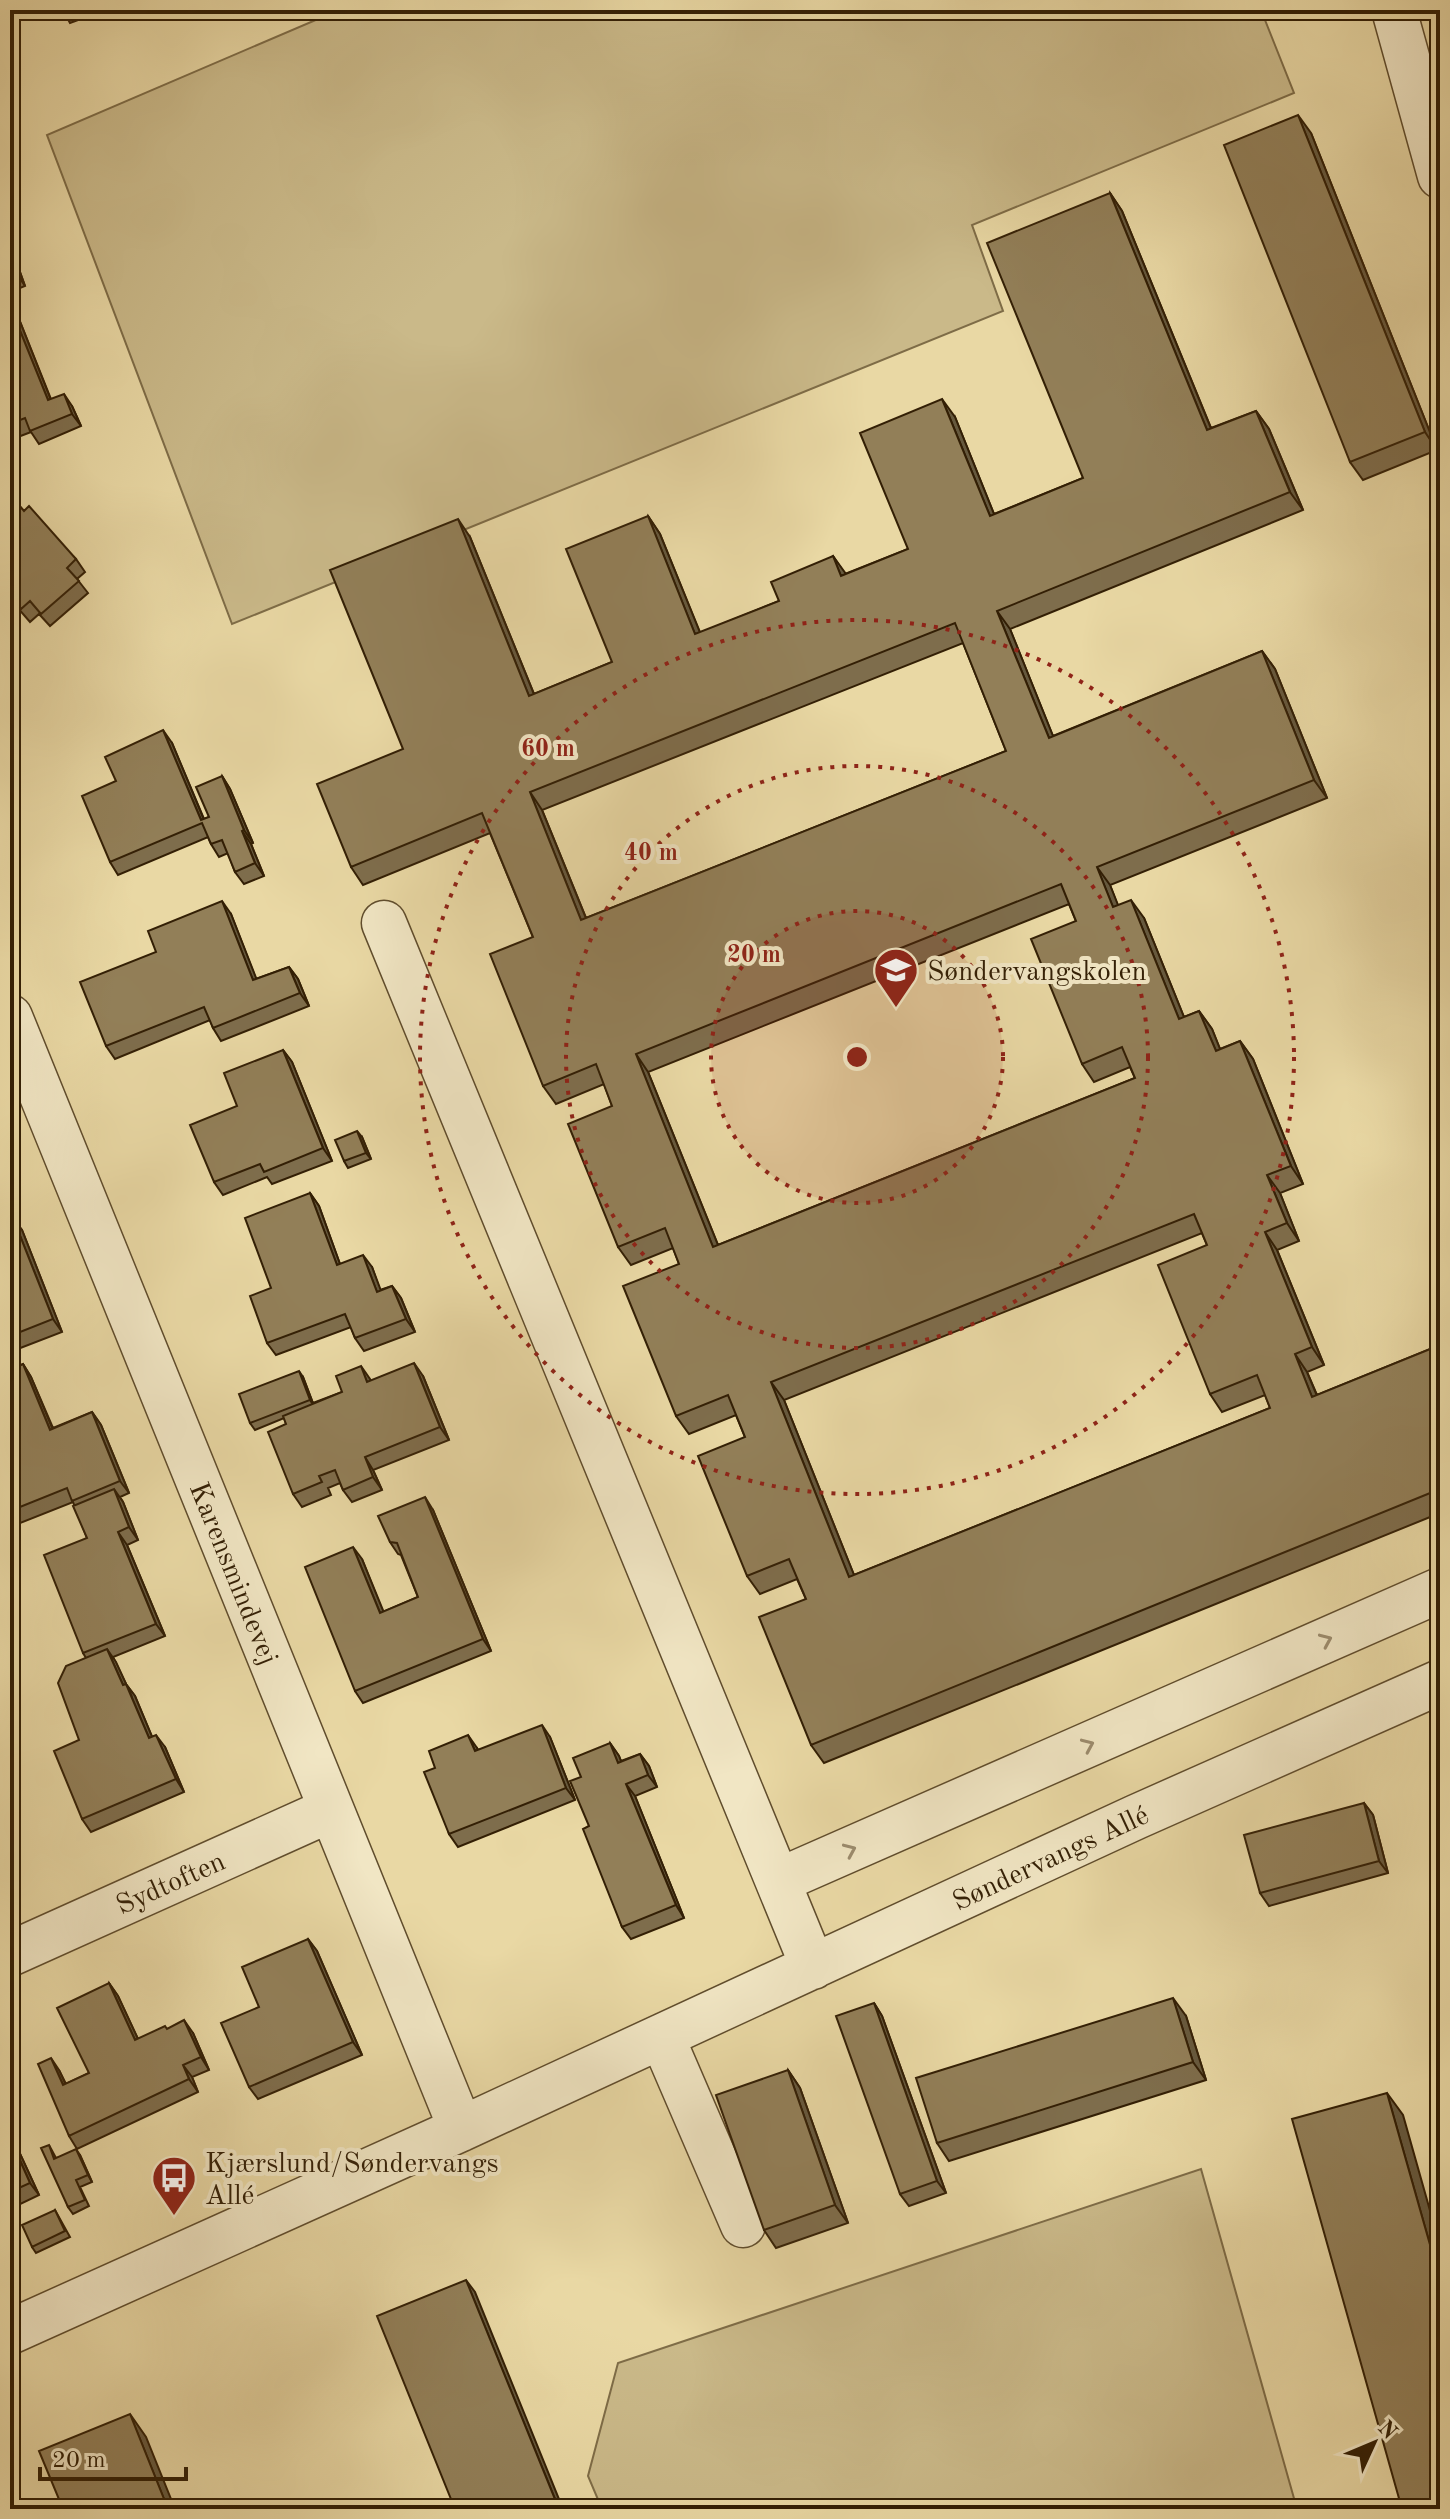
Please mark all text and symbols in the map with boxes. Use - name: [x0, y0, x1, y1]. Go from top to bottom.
- text: 60 m: [521, 738, 575, 762]
- text: 40 m: [624, 842, 678, 866]
- text: 20 m: [727, 944, 781, 968]
- school or university icon: Søndervangskolen: [872, 946, 920, 1009]
- place label: Søndervangskolen: [927, 959, 1147, 987]
- centre of rings: [843, 1043, 871, 1071]
- street label: Karensmindevej: [183, 1479, 282, 1669]
- one-way arrow: [1317, 1634, 1332, 1650]
- one-way arrow: [1079, 1738, 1094, 1754]
- street label: Søndervangs Allé: [949, 1802, 1154, 1917]
- one-way arrow: [841, 1843, 856, 1859]
- street label: Sydtoften: [112, 1848, 230, 1921]
- place label: Kjærslund/Søndervangs Allé: [205, 2151, 499, 2211]
- bus stop icon: Kjærslund/Søndervangs Allé: [150, 2154, 198, 2217]
- north arrow: [1334, 2403, 1414, 2483]
- text: N: [1373, 2417, 1401, 2444]
- scale bar: [40, 2431, 186, 2481]
- text: 20 m: [52, 2449, 106, 2473]

